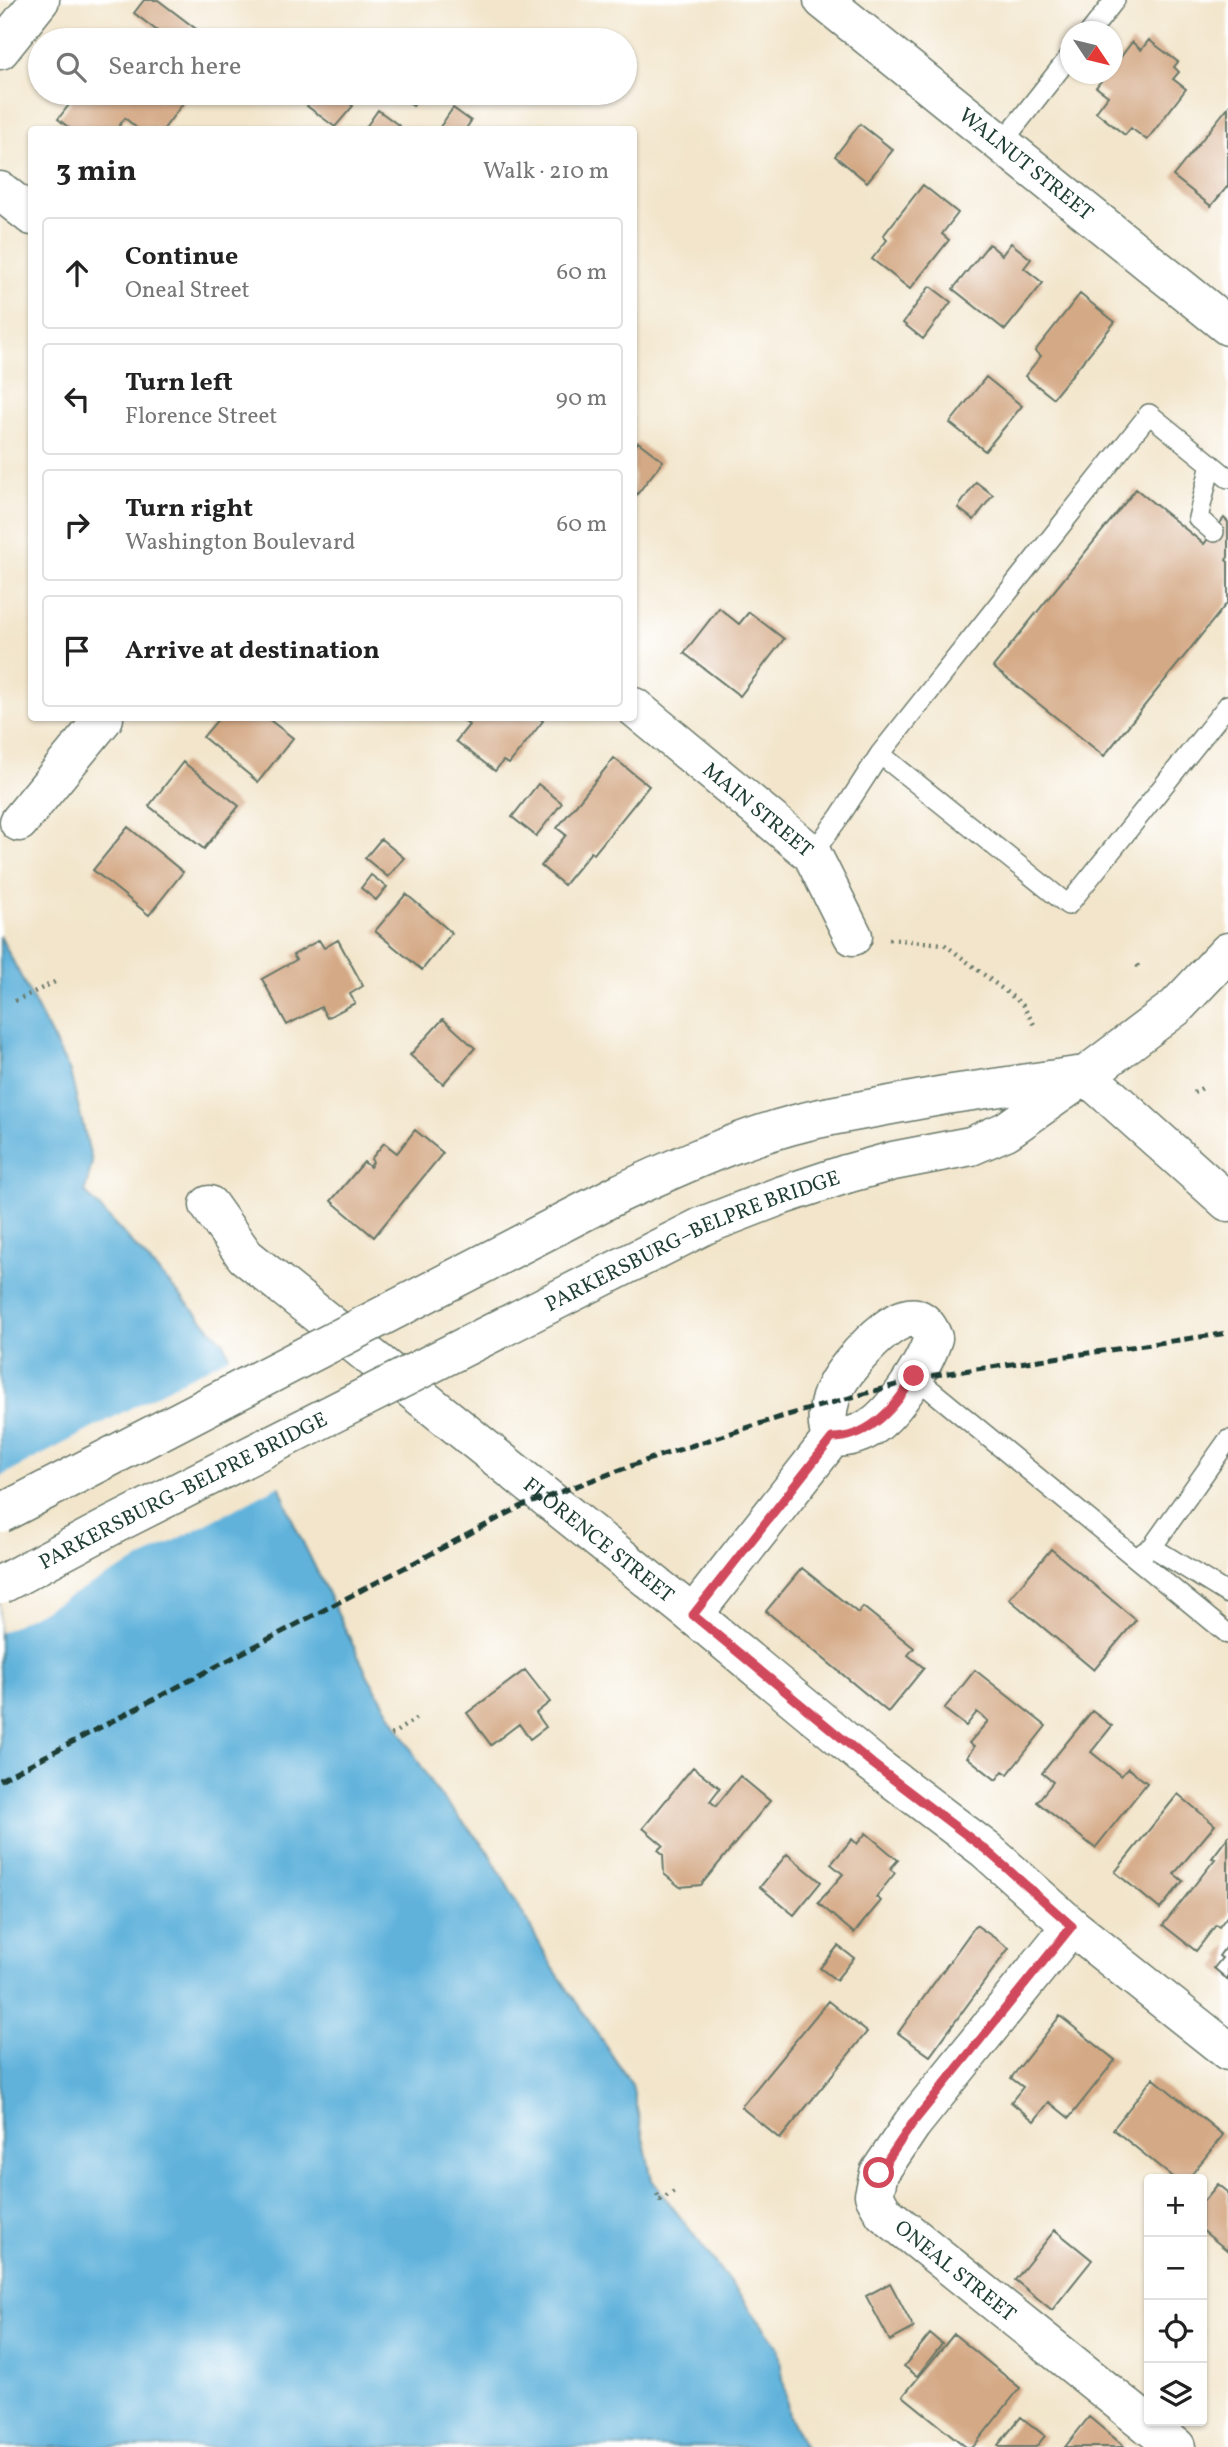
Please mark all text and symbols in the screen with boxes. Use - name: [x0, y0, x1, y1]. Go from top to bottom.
- north arrow: [1060, 21, 1123, 84]
- search box: [28, 28, 637, 105]
- icon: search: [52, 48, 90, 86]
- text: Search here: [108, 49, 241, 85]
- street label: WALNUT STREET: [952, 102, 1099, 228]
- text: 3 min: [56, 151, 137, 193]
- text: Walk · 210 m: [483, 156, 609, 188]
- text: Continue: [125, 239, 238, 275]
- icon: ahead: [58, 254, 96, 292]
- text: 60 m: [557, 257, 607, 289]
- text: Oneal Street: [125, 275, 250, 307]
- text: Turn left: [125, 365, 233, 401]
- icon: left: [58, 380, 96, 418]
- text: 90 m: [556, 383, 607, 415]
- text: Florence Street: [125, 401, 277, 433]
- text: Turn right: [125, 491, 253, 527]
- icon: right: [58, 506, 96, 544]
- text: 60 m: [557, 509, 607, 541]
- text: Washington Boulevard: [125, 527, 356, 559]
- icon: arrive: [58, 632, 96, 670]
- text: Arrive at destination: [125, 633, 380, 669]
- street label: MAIN STREET: [696, 756, 819, 865]
- street label: PARKERSBURG–BELPRE BRIDGE: [540, 1164, 844, 1320]
- route end: [898, 1360, 929, 1391]
- street label: PARKERSBURG–BELPRE BRIDGE: [34, 1406, 333, 1578]
- street label: FLORENCE STREET: [516, 1471, 680, 1610]
- route start: [863, 2157, 894, 2188]
- map controls: [1144, 2174, 1207, 2426]
- button: +: [1144, 2174, 1207, 2237]
- street label: ONEAL STREET: [888, 2214, 1022, 2329]
- button: −: [1144, 2237, 1207, 2300]
- button: locate: [1144, 2300, 1207, 2363]
- button: layers: [1144, 2363, 1207, 2426]

